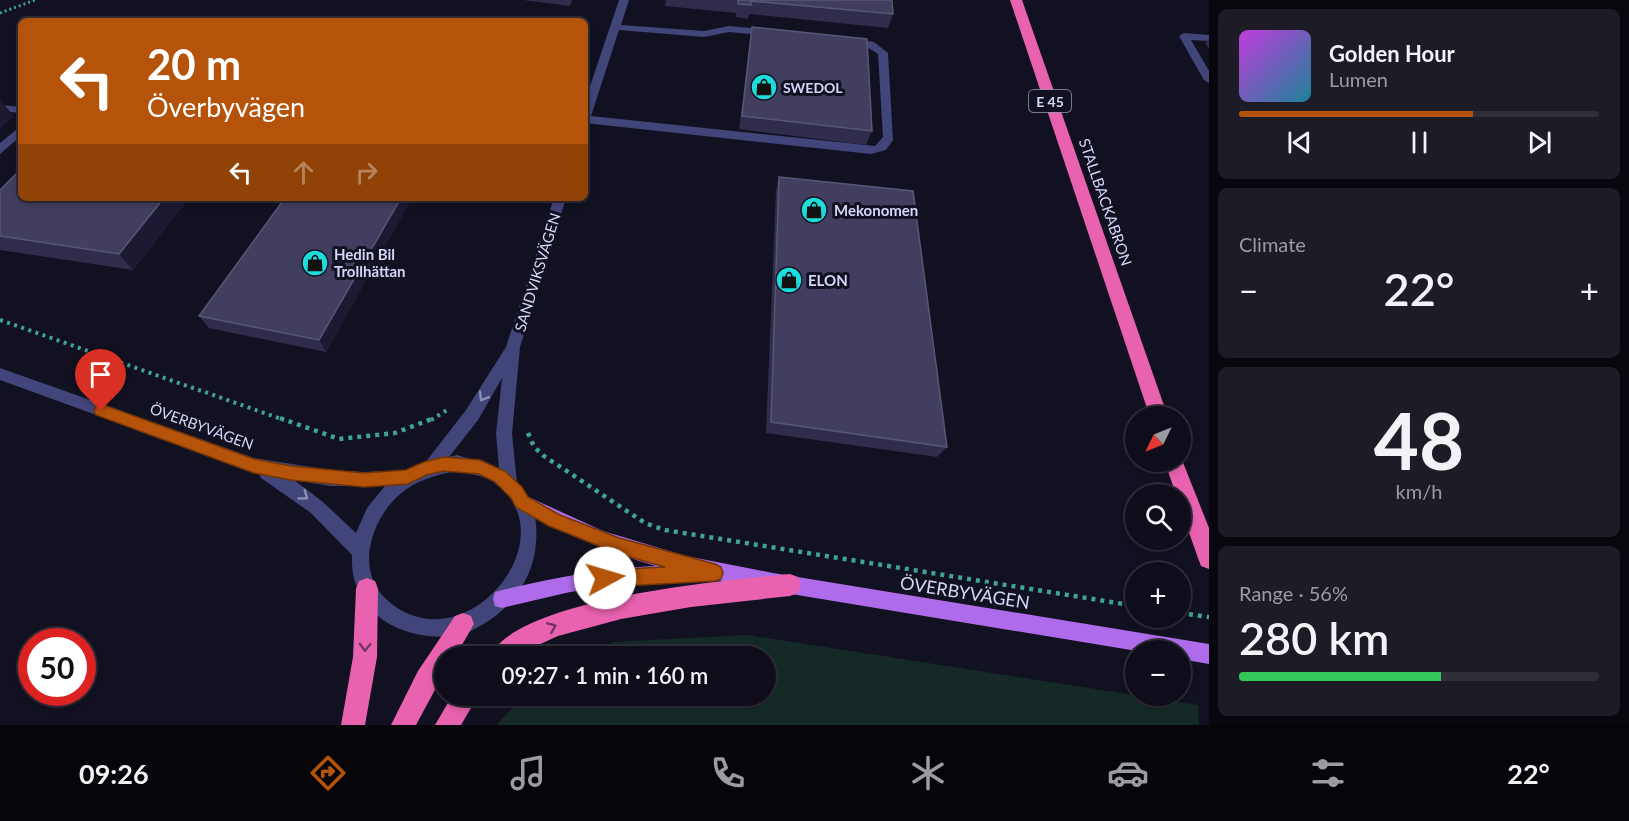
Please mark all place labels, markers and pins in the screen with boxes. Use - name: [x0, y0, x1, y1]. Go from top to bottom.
- shop icon: SWEDOL: [749, 72, 779, 102]
- place label: SWEDOL: [783, 79, 843, 96]
- shop icon: Mekonomen: [799, 195, 829, 225]
- place label: Mekonomen: [834, 201, 918, 219]
- place label: Hedin Bil Trollhättan: [334, 245, 406, 280]
- shop icon: Hedin Bil Trollhättan: [300, 248, 330, 278]
- shop icon: ELON: [774, 265, 804, 295]
- place label: ELON: [808, 271, 848, 289]
- pin: [75, 349, 126, 411]

